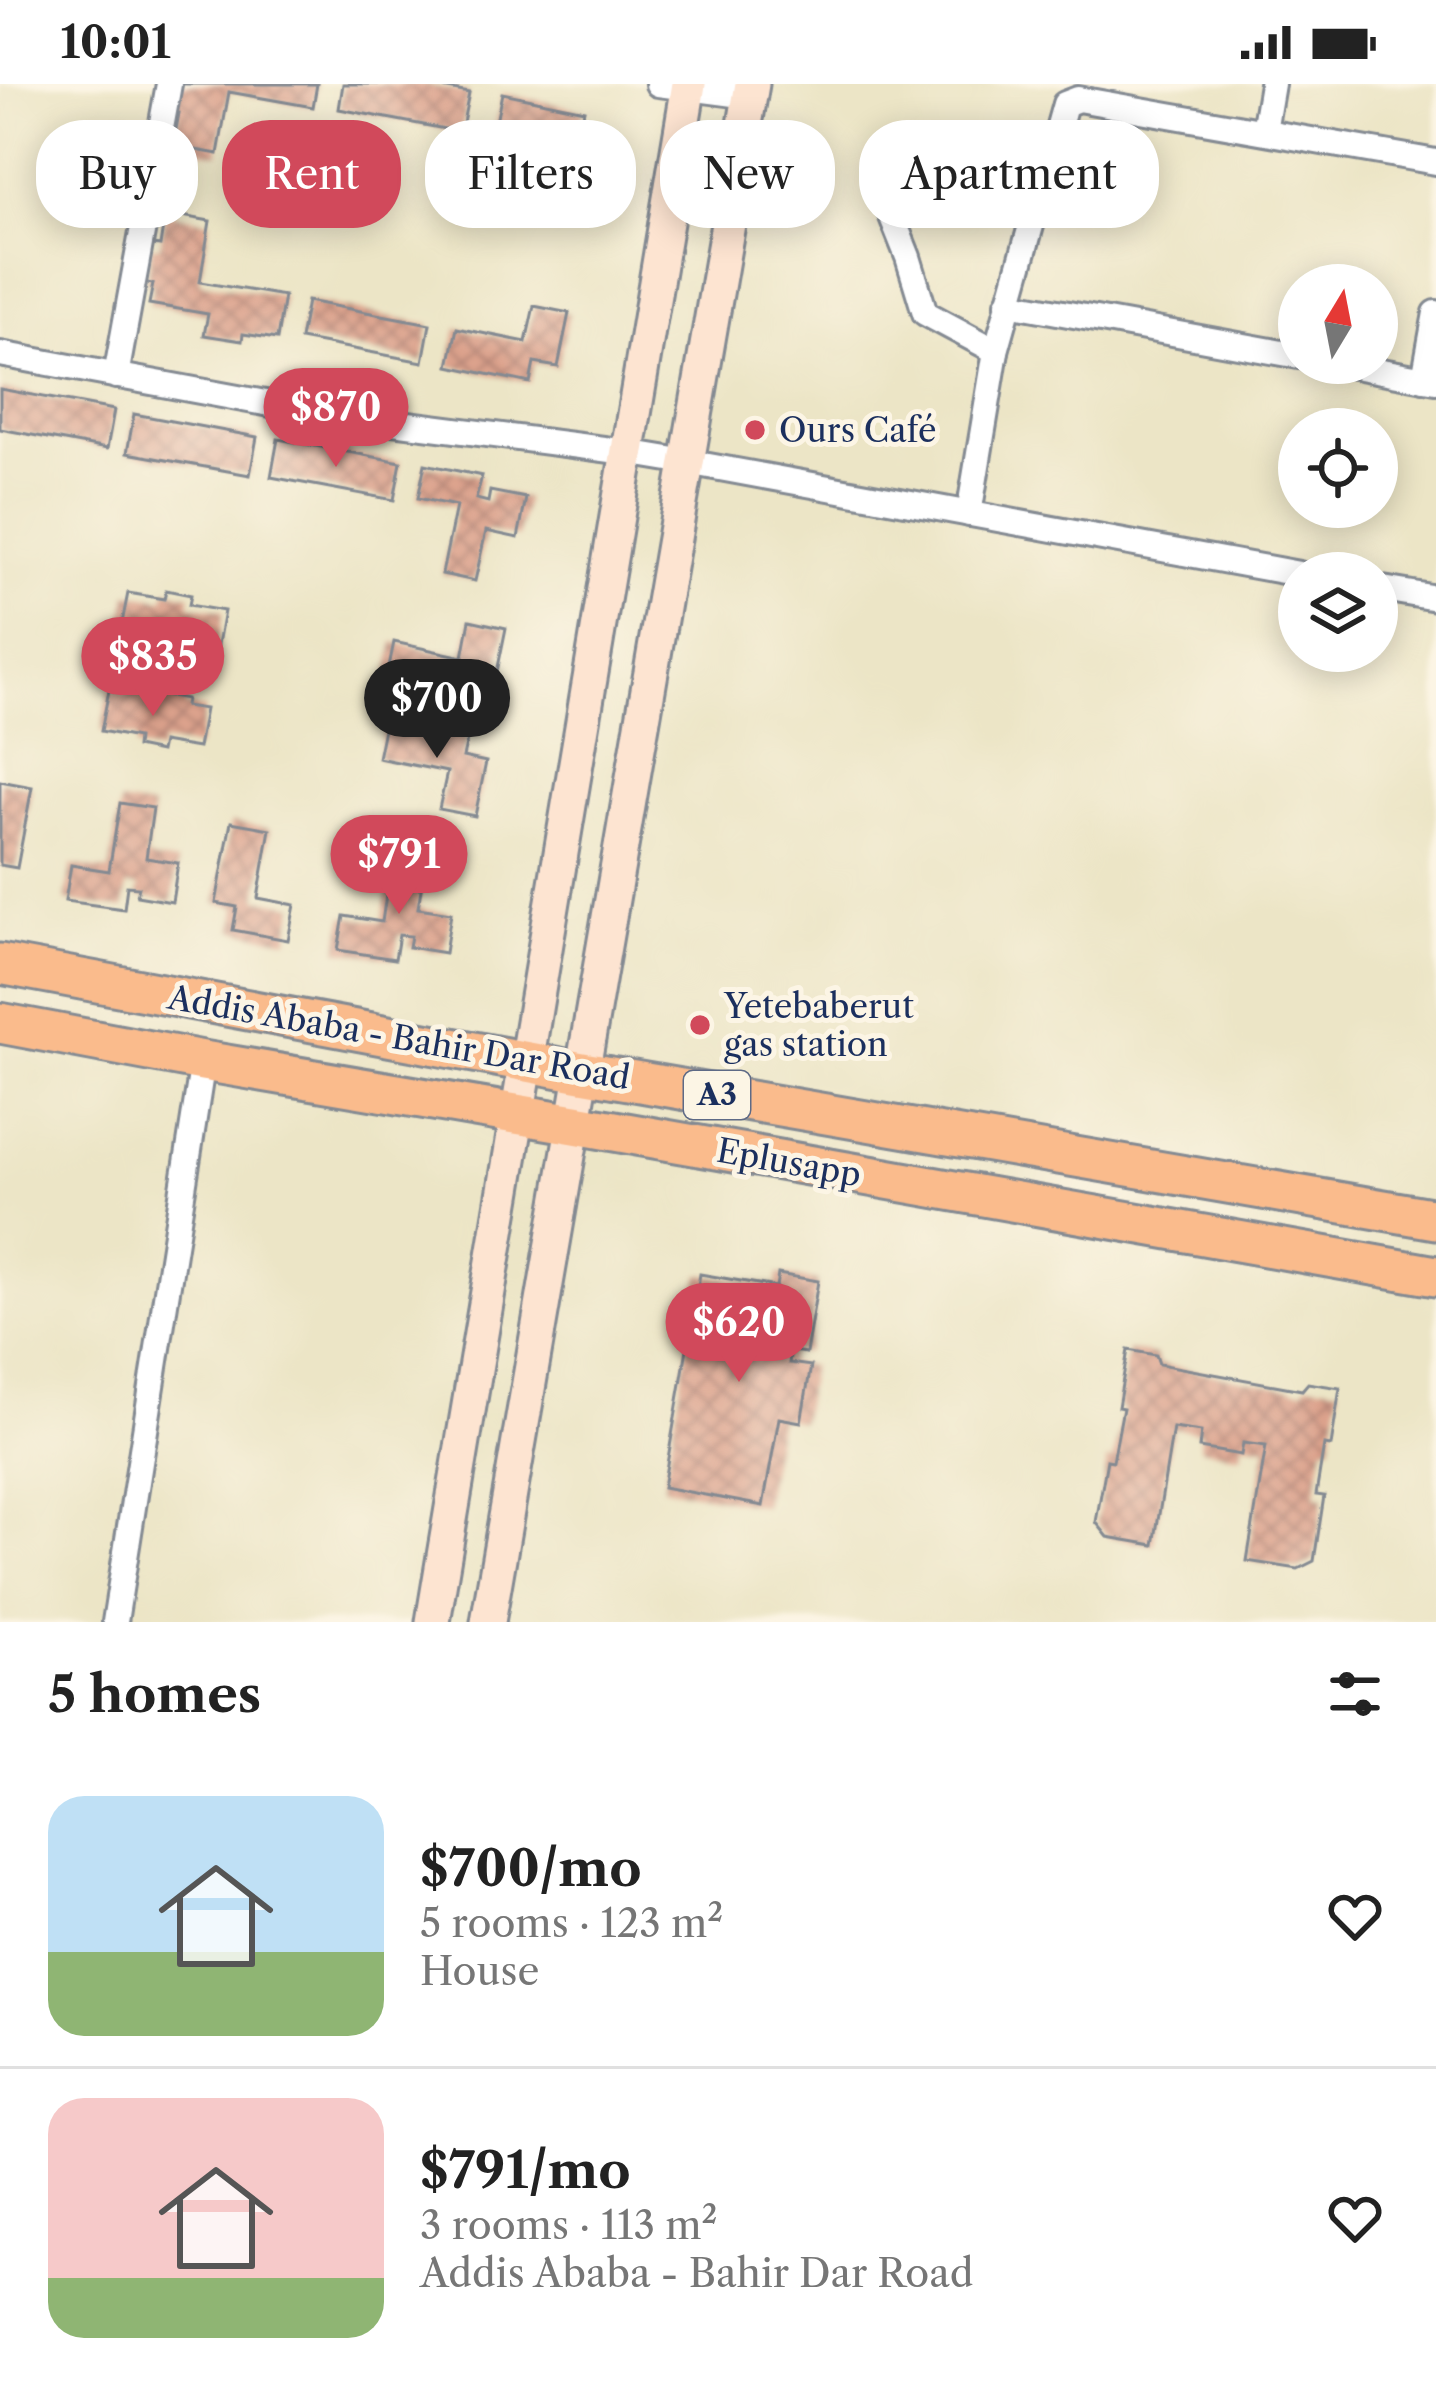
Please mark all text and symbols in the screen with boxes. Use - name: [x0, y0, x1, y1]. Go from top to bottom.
- text: 10:01: [60, 14, 171, 70]
- chip: Buy: [36, 120, 198, 228]
- chip: Rent: [222, 120, 401, 228]
- chip: Filters: [425, 120, 636, 228]
- chip: New: [660, 120, 835, 228]
- chip: Apartment: [859, 120, 1159, 228]
- north arrow: [1278, 264, 1398, 384]
- map controls: [1278, 264, 1398, 672]
- pin: $870: [265, 368, 407, 470]
- text: $870: [291, 383, 382, 431]
- button: locate: [1278, 408, 1398, 528]
- place label: Ours Café: [779, 410, 937, 451]
- marker: Ours Café: [742, 417, 768, 443]
- button: layers: [1278, 552, 1398, 672]
- pin: $835: [82, 617, 224, 719]
- text: $835: [108, 632, 198, 680]
- pin: $700: [366, 659, 508, 761]
- text: $700: [391, 674, 483, 722]
- pin: $791: [328, 815, 470, 917]
- text: $791: [358, 830, 440, 878]
- street label: Addis Ababa - Bahir Dar Road: [164, 976, 633, 1098]
- place label: Yetebaberut gas station: [723, 986, 914, 1065]
- marker: Yetebaberut gas station: [687, 1012, 713, 1038]
- road number: A3: [684, 1071, 750, 1119]
- street label: Eplusapp: [714, 1130, 864, 1195]
- pin: $620: [668, 1283, 810, 1385]
- text: $620: [693, 1298, 785, 1346]
- icon: filters: [1322, 1661, 1388, 1727]
- text: 5 homes: [48, 1663, 261, 1725]
- text: $700/mo: [420, 1837, 642, 1899]
- icon: home: [144, 1844, 288, 1988]
- icon: heart: [1322, 1883, 1388, 1949]
- text: 5 rooms · 123 m²: [420, 1899, 723, 1947]
- text: House: [420, 1947, 539, 1995]
- text: $791/mo: [420, 2139, 631, 2201]
- icon: home: [144, 2146, 288, 2290]
- icon: heart: [1322, 2185, 1388, 2251]
- text: 3 rooms · 113 m²: [420, 2201, 718, 2249]
- text: Addis Ababa - Bahir Dar Road: [420, 2249, 974, 2297]

